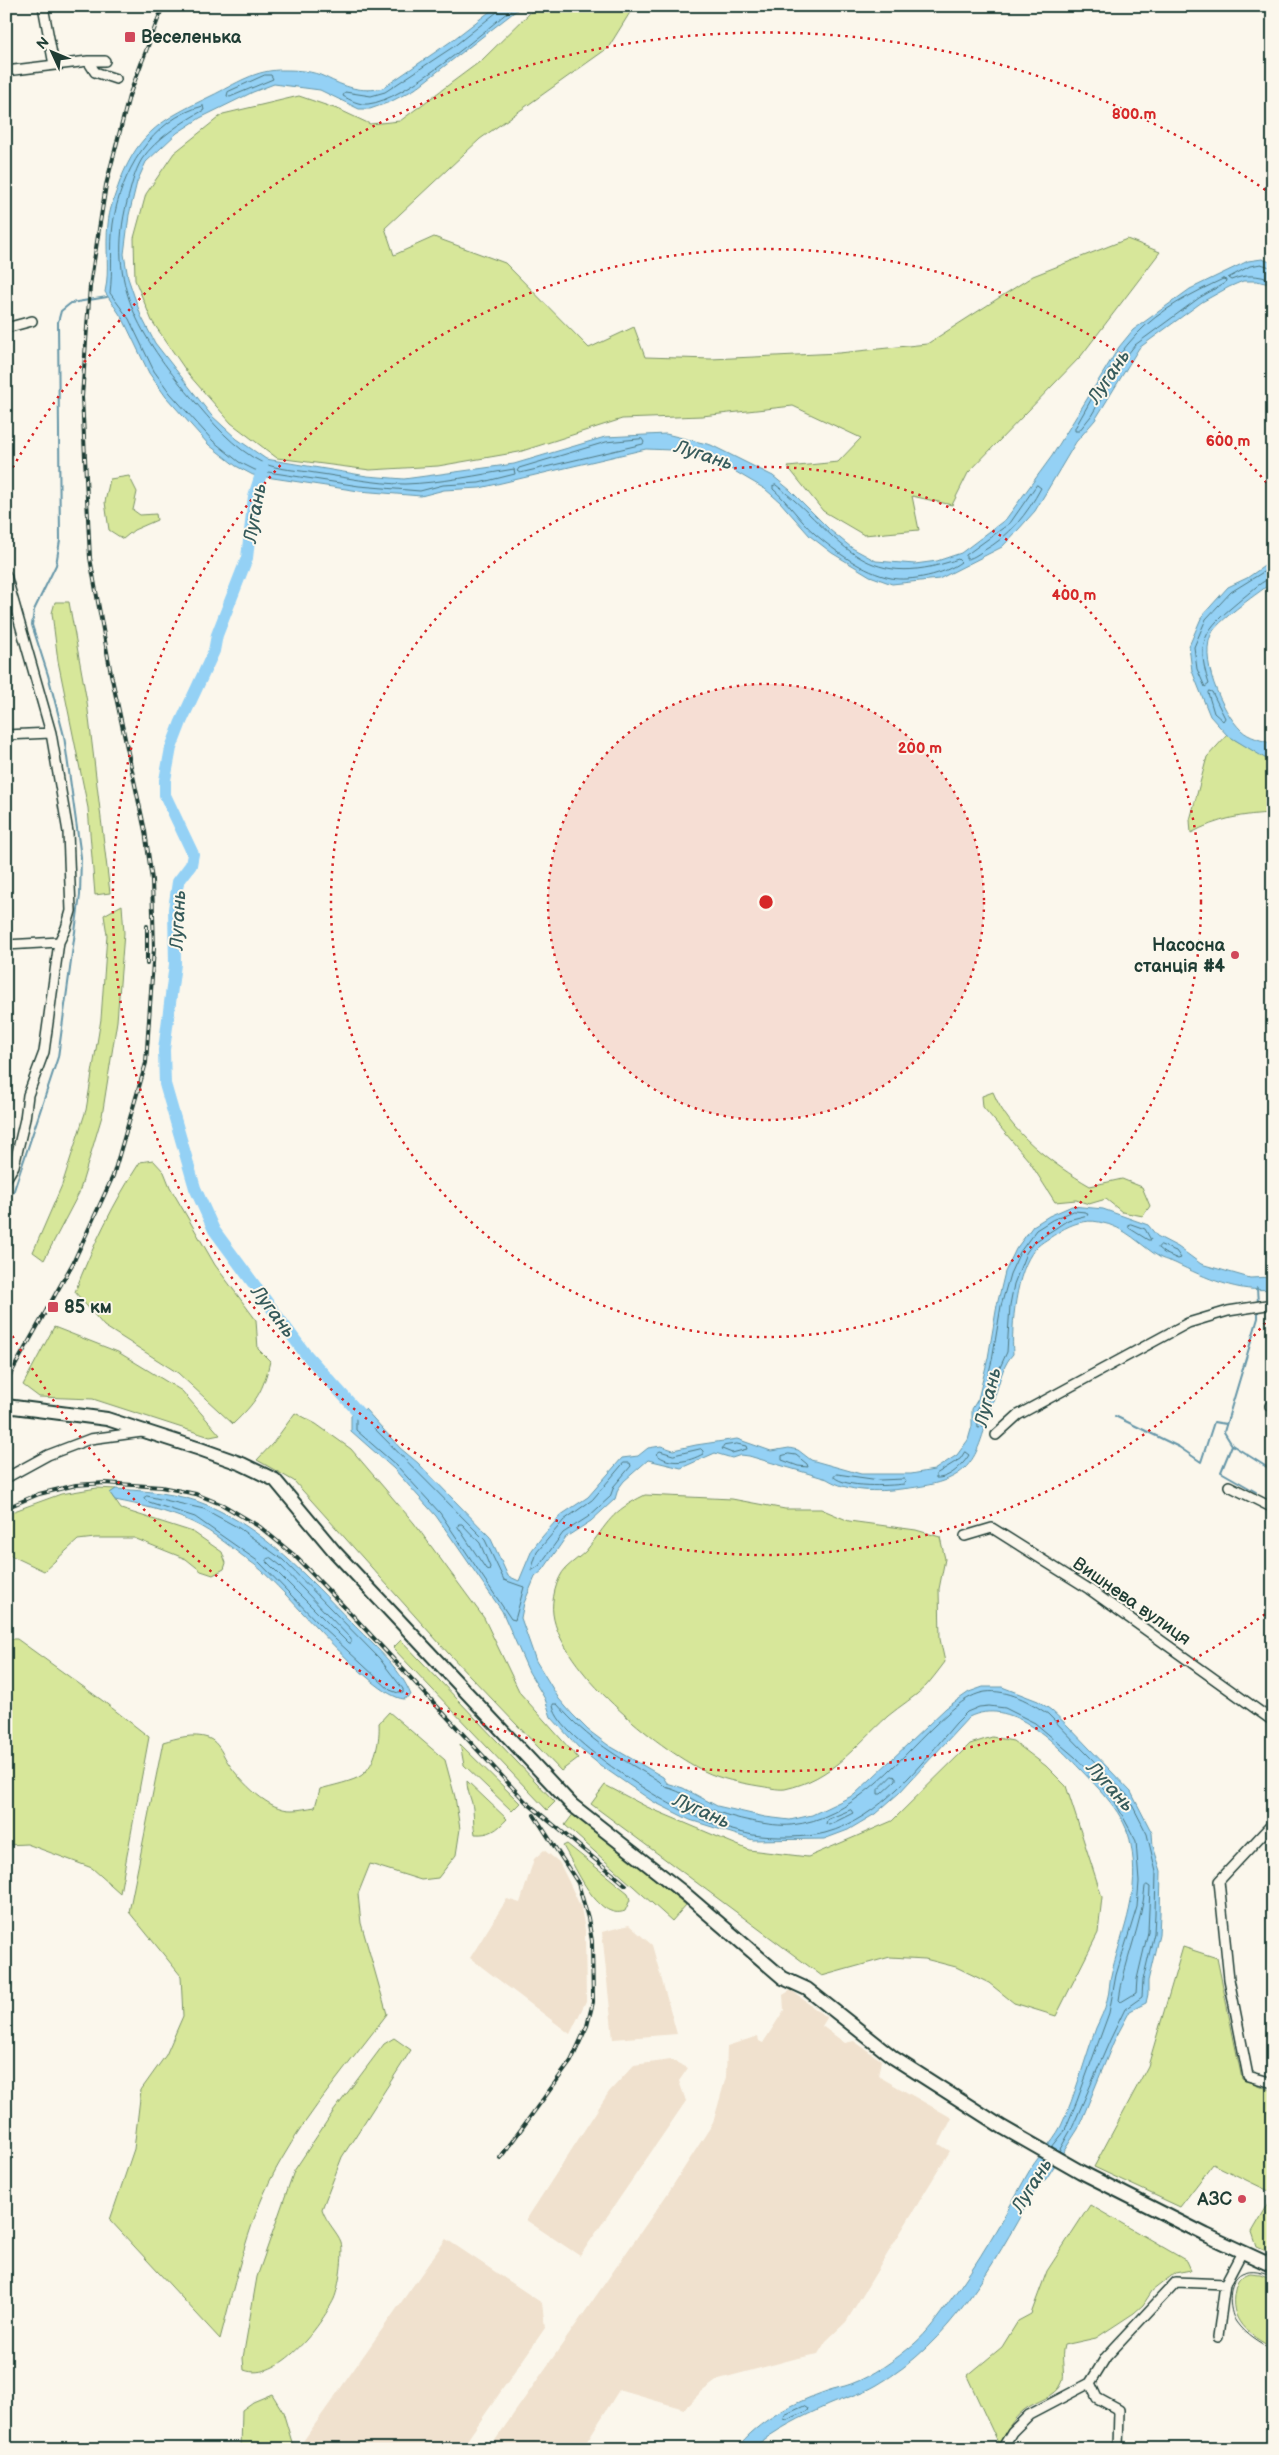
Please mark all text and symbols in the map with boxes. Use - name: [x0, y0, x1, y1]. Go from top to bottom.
- place label: Веселенька: [141, 27, 242, 48]
- north arrow: [28, 28, 78, 78]
- marker: Веселенька: [123, 30, 137, 44]
- text: N: [33, 34, 53, 53]
- text: 800 m: [1112, 105, 1156, 124]
- water label: Лугань: [1082, 346, 1135, 409]
- text: 600 m: [1206, 432, 1251, 451]
- water label: Лугань: [671, 435, 735, 476]
- water label: Лугань: [239, 482, 272, 546]
- text: 400 m: [1052, 586, 1096, 605]
- text: 200 m: [898, 739, 942, 758]
- water label: Лугань: [165, 890, 192, 951]
- centre of rings: [757, 893, 775, 911]
- place label: Насосна станція #4: [1134, 935, 1226, 977]
- marker: Насосна станція #4: [1229, 949, 1241, 961]
- water label: Лугань: [245, 1280, 300, 1343]
- place label: 85 км: [64, 1297, 112, 1318]
- marker: 85 км: [46, 1300, 60, 1314]
- water label: Лугань: [970, 1366, 1007, 1430]
- street label: Вишнева вулиця: [1069, 1553, 1195, 1650]
- water label: Лугань: [1081, 1756, 1138, 1817]
- water label: Лугань: [669, 1788, 733, 1834]
- water label: Лугань: [1006, 2154, 1058, 2218]
- place label: АЗС: [1196, 2189, 1232, 2210]
- marker: АЗС: [1236, 2193, 1248, 2205]

